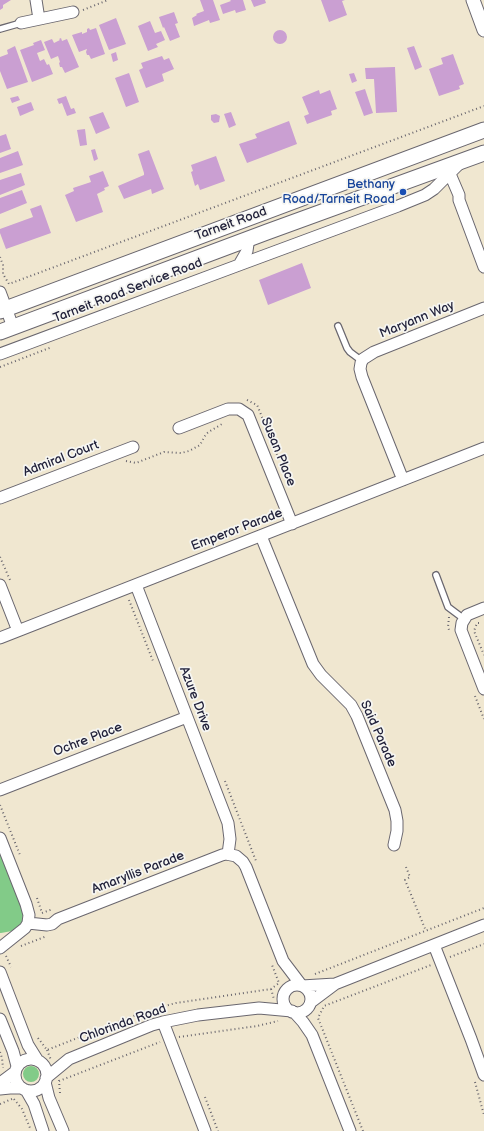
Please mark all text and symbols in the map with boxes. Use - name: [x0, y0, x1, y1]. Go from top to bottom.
- place label: Bethany Road/Tarneit Road: [282, 177, 395, 208]
- marker: Bethany Road/Tarneit Road: [398, 187, 408, 197]
- street label: Tarneit Road: [193, 204, 269, 244]
- street label: Tarneit Road Service Road: [51, 255, 205, 327]
- street label: Maryann Way: [377, 298, 457, 342]
- street label: Susan Place: [257, 415, 299, 489]
- street label: Admiral Court: [21, 437, 101, 481]
- street label: Emperor Parade: [189, 505, 285, 555]
- street label: Azure Drive: [176, 665, 214, 733]
- street label: Said Parade: [356, 698, 400, 770]
- street label: Ochre Place: [51, 720, 125, 760]
- street label: Amaryllis Parade: [89, 848, 187, 898]
- street label: Chlorinda Road: [77, 1001, 169, 1047]

